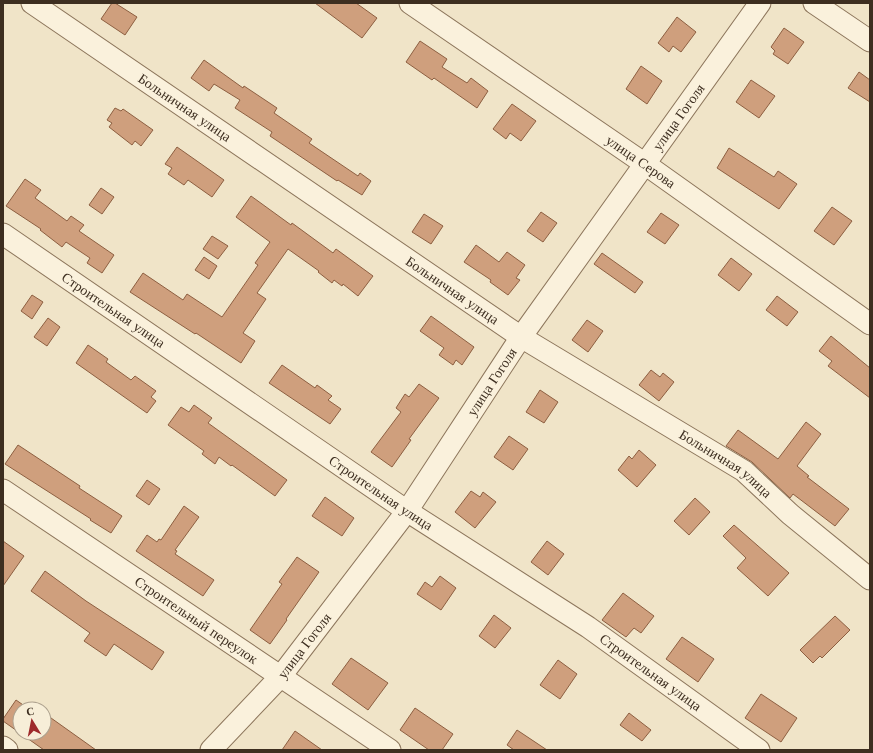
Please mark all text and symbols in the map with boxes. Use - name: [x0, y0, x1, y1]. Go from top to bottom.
- street label: Больничная улица: [135, 69, 236, 146]
- street label: улица Гоголя: [648, 80, 709, 154]
- street label: улица Серова: [602, 131, 680, 192]
- street label: Больничная улица: [402, 252, 503, 329]
- street label: Строительная улица: [58, 268, 169, 352]
- street label: улица Гоголя: [463, 344, 521, 419]
- street label: Больничная улица: [676, 425, 776, 502]
- street label: Строительная улица: [326, 451, 437, 535]
- street label: Строительный переулок: [131, 572, 262, 668]
- street label: улица Гоголя: [273, 609, 335, 682]
- street label: Строительная улица: [596, 629, 706, 715]
- north arrow: [12, 701, 52, 741]
- text: С: [25, 704, 35, 719]

